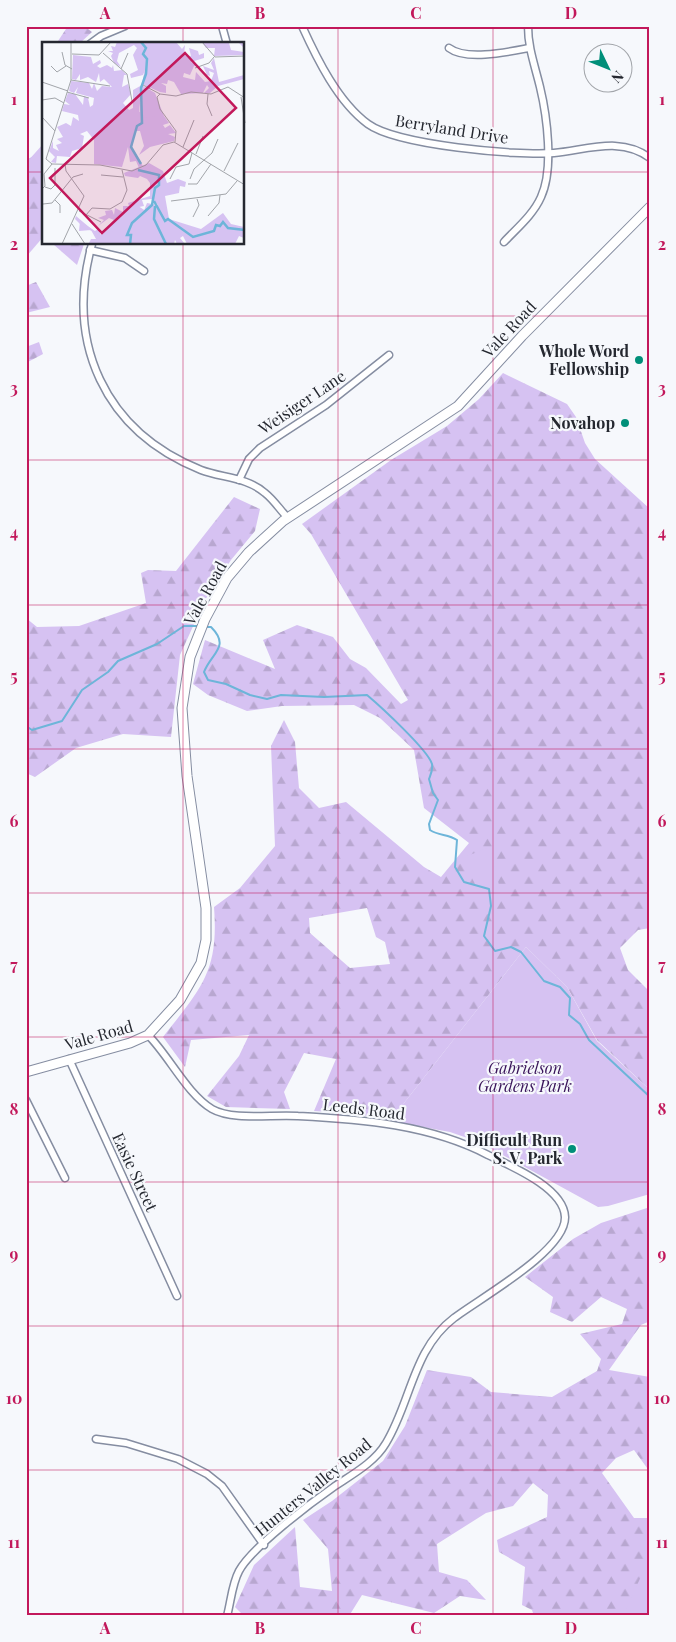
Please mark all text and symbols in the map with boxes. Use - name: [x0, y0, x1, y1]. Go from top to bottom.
- text: A: [99, 2, 111, 23]
- text: B: [255, 2, 266, 23]
- text: C: [410, 2, 422, 23]
- text: D: [565, 2, 577, 23]
- inset map: [42, 42, 245, 245]
- north arrow: [584, 42, 634, 92]
- text: N: [607, 67, 628, 87]
- text: 1: [11, 88, 17, 109]
- text: 1: [659, 88, 665, 109]
- street label: Berryland Drive: [394, 109, 510, 148]
- text: 2: [10, 233, 18, 254]
- text: 2: [658, 233, 666, 254]
- street label: Vale Road: [476, 296, 540, 362]
- place label: Whole Word Fellowship: [538, 340, 629, 379]
- marker: Whole Word Fellowship: [633, 354, 645, 366]
- street label: Weisiger Lane: [253, 365, 349, 439]
- text: 3: [10, 377, 18, 398]
- text: 3: [658, 377, 666, 398]
- place label: Novahop: [550, 412, 615, 433]
- marker: Novahop: [619, 417, 631, 429]
- text: 4: [10, 521, 18, 542]
- text: 4: [658, 521, 666, 542]
- street label: Vale Road: [178, 557, 231, 629]
- text: 5: [10, 665, 18, 686]
- text: 5: [658, 665, 666, 686]
- text: 6: [10, 810, 19, 831]
- text: 6: [658, 810, 667, 831]
- text: 7: [10, 954, 18, 975]
- text: 7: [658, 954, 666, 975]
- street label: Vale Road: [61, 1015, 135, 1055]
- park label: Gabrielson Gardens Park: [478, 1057, 572, 1096]
- street label: Leeds Road: [322, 1093, 406, 1124]
- text: 8: [10, 1098, 19, 1119]
- text: 8: [658, 1098, 667, 1119]
- street label: Easie Street: [108, 1129, 163, 1215]
- place label: Difficult Run S. V. Park: [466, 1129, 563, 1168]
- marker: Difficult Run S. V. Park: [566, 1143, 578, 1155]
- text: 9: [10, 1243, 19, 1264]
- text: 9: [658, 1243, 667, 1264]
- text: 10: [6, 1387, 22, 1408]
- text: 10: [654, 1387, 670, 1408]
- street label: Hunters Valley Road: [250, 1433, 375, 1540]
- text: 11: [8, 1531, 20, 1552]
- text: 11: [656, 1531, 668, 1552]
- text: A: [99, 1617, 111, 1638]
- text: B: [255, 1617, 266, 1638]
- text: C: [410, 1617, 422, 1638]
- text: D: [565, 1617, 577, 1638]

